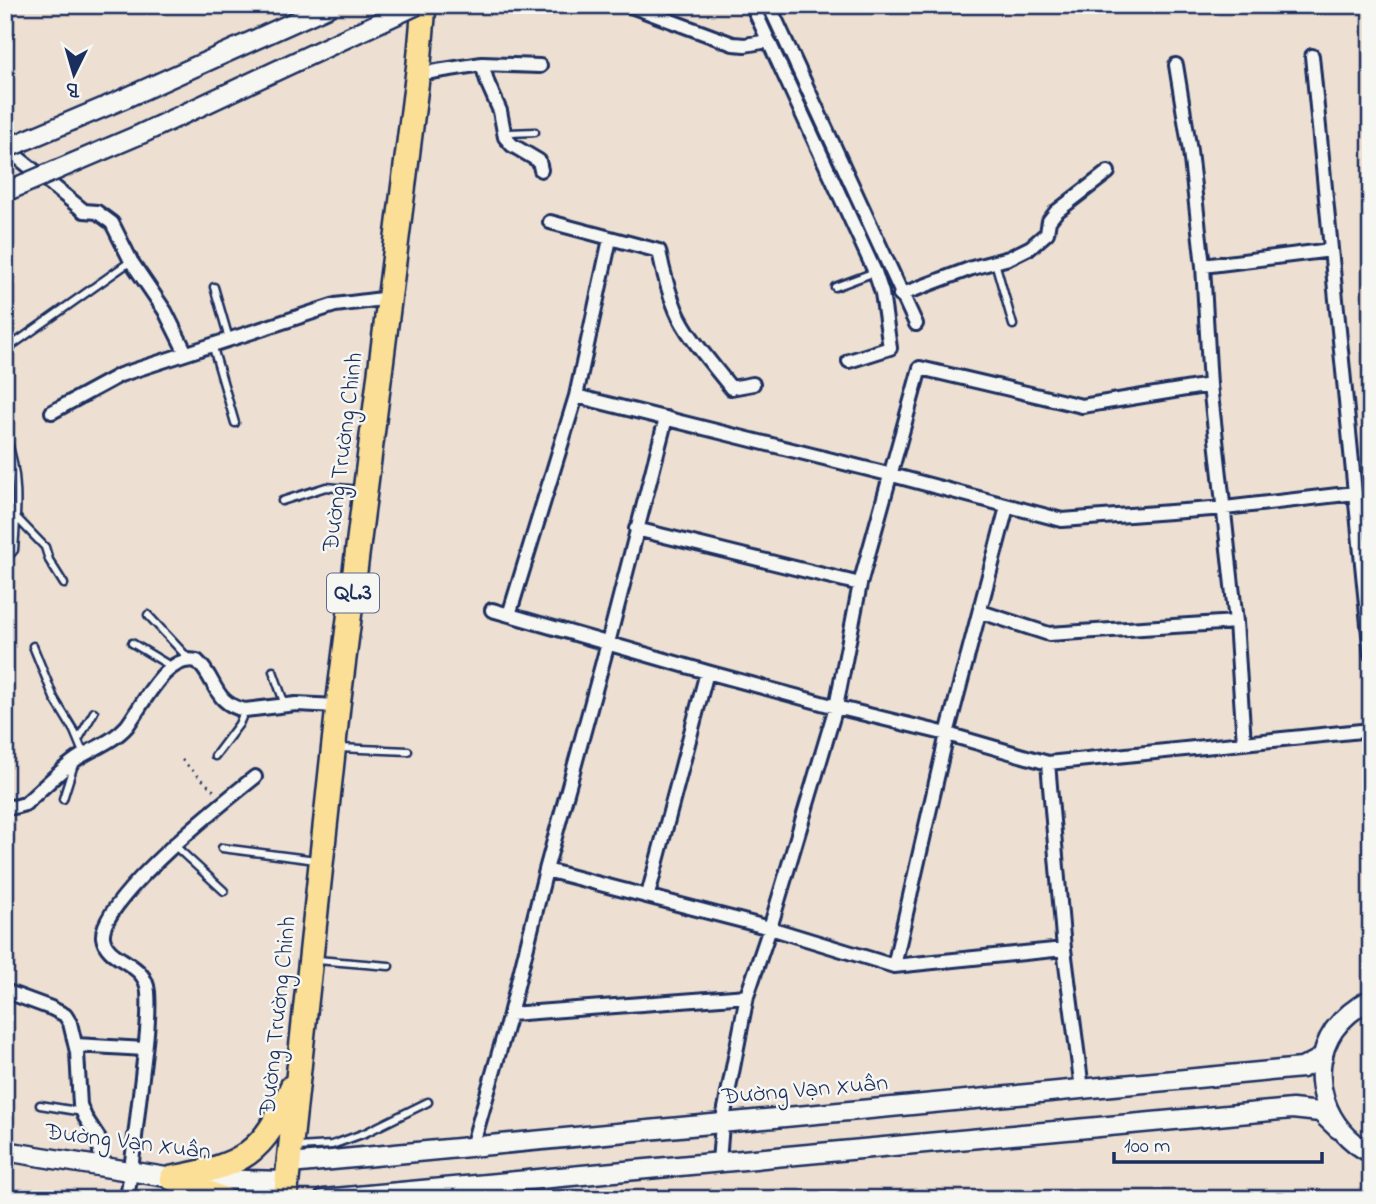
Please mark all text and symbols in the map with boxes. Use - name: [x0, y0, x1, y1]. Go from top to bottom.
- north arrow: [38, 38, 108, 108]
- text: B: [65, 74, 81, 103]
- street label: Đường Trường Chinh: [314, 350, 374, 555]
- road number: QL.3: [327, 573, 379, 612]
- street label: Đường Trường Chinh: [251, 914, 307, 1119]
- street label: Đường Vạn Xuân: [719, 1066, 890, 1116]
- street label: Đường Vạn Xuân: [42, 1115, 213, 1171]
- scale bar: [1114, 1120, 1322, 1164]
- text: 100 m: [1124, 1132, 1170, 1162]

